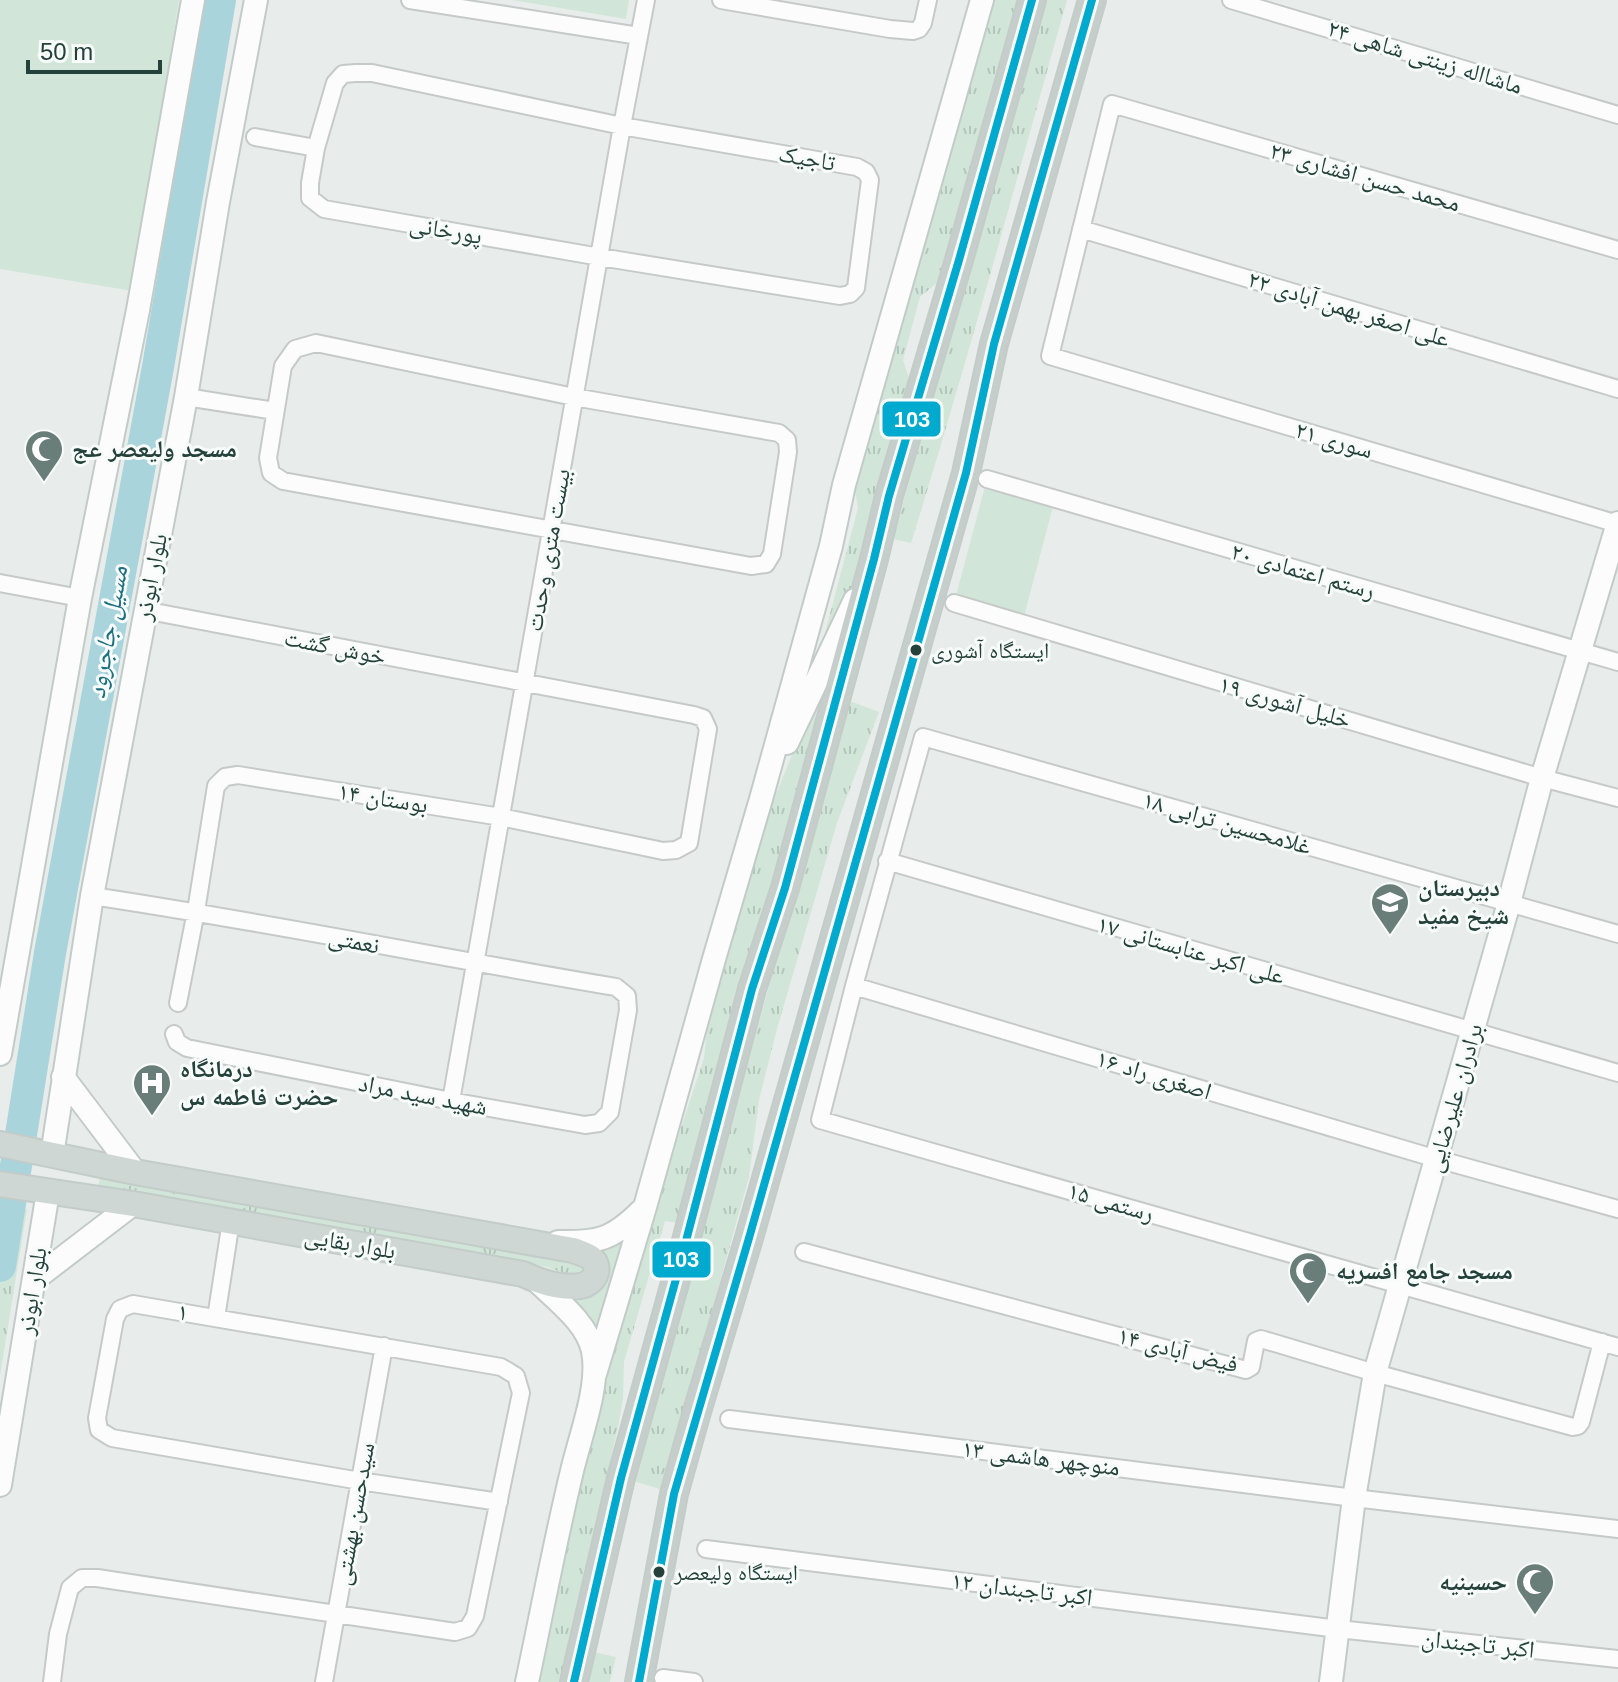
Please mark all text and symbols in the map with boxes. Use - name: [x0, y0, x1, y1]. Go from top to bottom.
- street label: ماشااله زینتی شاهی ۲۴: [1324, 14, 1526, 100]
- scale bar: [28, 24, 160, 74]
- text: 50 m: [40, 38, 93, 65]
- street label: محمد حسن افشاری ۲۳: [1267, 136, 1463, 218]
- street label: تاجیک: [777, 139, 837, 176]
- street label: پورخانی: [408, 210, 484, 250]
- street label: علی اصغر بهمن آبادی ۲۲: [1245, 265, 1453, 353]
- line badge: 103: [881, 400, 942, 438]
- text: 103: [894, 407, 930, 432]
- street label: سوری ۲۱: [1292, 416, 1376, 464]
- mosque icon: مسجد ولیعصر عج: [23, 428, 65, 483]
- place label: مسجد ولیعصر عج: [72, 435, 237, 464]
- street label: بیست متری وحدت: [520, 467, 576, 633]
- street label: بلوار ابوذر: [129, 531, 173, 624]
- street label: رستم اعتمادی ۲۰: [1227, 537, 1378, 607]
- water label: مسیل جاجرود: [81, 563, 134, 701]
- street label: خوش گشت: [282, 623, 388, 671]
- place label: ایستگاه آشوری: [931, 638, 1049, 664]
- marker: ایستگاه آشوری: [908, 642, 924, 658]
- street label: خلیل آشوری ۱۹: [1216, 670, 1354, 734]
- street label: بوستان ۱۴: [336, 777, 430, 819]
- street label: غلامحسین ترابی ۱۸: [1140, 786, 1314, 860]
- place label: دبیرستان شیخ مفید: [1418, 874, 1509, 931]
- school or university icon: دبیرستان شیخ مفید: [1369, 881, 1411, 936]
- street label: علی اکبر عنابستانی ۱۷: [1094, 910, 1288, 990]
- street label: نعمتی: [326, 922, 382, 960]
- street label: برادران علیرضایی: [1419, 1020, 1489, 1176]
- street label: اصغری راد ۱۶: [1093, 1044, 1215, 1106]
- place label: درمانگاه حضرت فاطمه س: [180, 1055, 338, 1111]
- hospital icon: درمانگاه حضرت فاطمه س: [131, 1062, 173, 1117]
- street label: شهید سید مراد: [356, 1069, 490, 1121]
- street label: رستمی ۱۵: [1065, 1176, 1157, 1228]
- street label: بلوار بقایی: [302, 1221, 398, 1265]
- line badge: 103: [651, 1240, 712, 1279]
- street label: بلوار ابوذر: [11, 1245, 52, 1338]
- text: 103: [663, 1247, 699, 1272]
- mosque icon: مسجد جامع افسریه: [1287, 1250, 1329, 1305]
- place label: مسجد جامع افسریه: [1336, 1257, 1513, 1287]
- street label: ۱: [175, 1297, 191, 1326]
- street label: فیض آبادی ۱۴: [1115, 1322, 1241, 1378]
- street label: منوچهر هاشمی ۱۳: [961, 1434, 1121, 1482]
- street label: سیدحسن بهشتی: [328, 1440, 380, 1588]
- place label: ایستگاه ولیعصر: [673, 1560, 798, 1585]
- mosque icon: حسینیه: [1514, 1561, 1556, 1616]
- marker: ایستگاه ولیعصر: [651, 1564, 667, 1580]
- street label: اکبر تاجبندان ۱۲: [950, 1566, 1094, 1612]
- place label: حسینیه: [1439, 1568, 1507, 1596]
- street label: اکبر تاجبندان: [1420, 1624, 1536, 1664]

